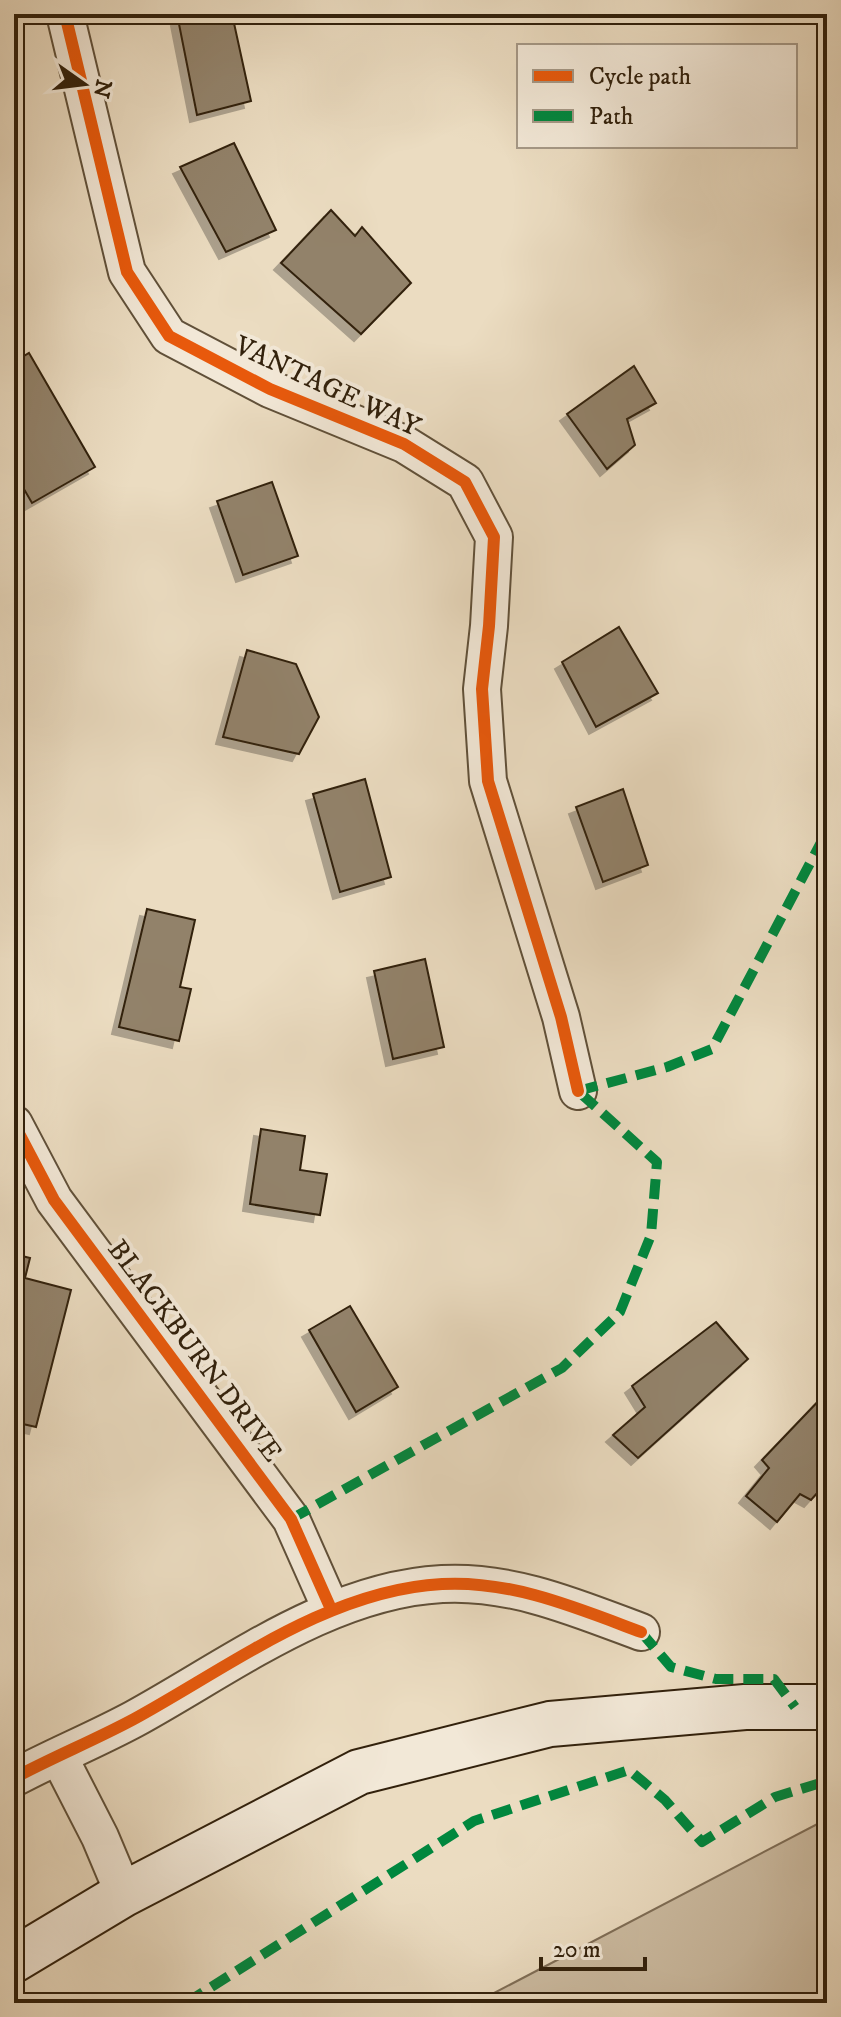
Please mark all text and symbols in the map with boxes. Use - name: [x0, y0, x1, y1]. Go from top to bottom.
- north arrow: [44, 44, 124, 124]
- legend: [517, 44, 797, 148]
- text: Cycle path: [589, 62, 691, 92]
- text: N: [87, 76, 117, 101]
- text: Path: [589, 102, 634, 132]
- street label: VANTAGE WAY: [228, 328, 426, 445]
- street label: BLACKBURN DRIVE: [100, 1233, 290, 1469]
- scale bar: [541, 1921, 645, 1971]
- text: 20 m: [553, 1935, 601, 1965]

